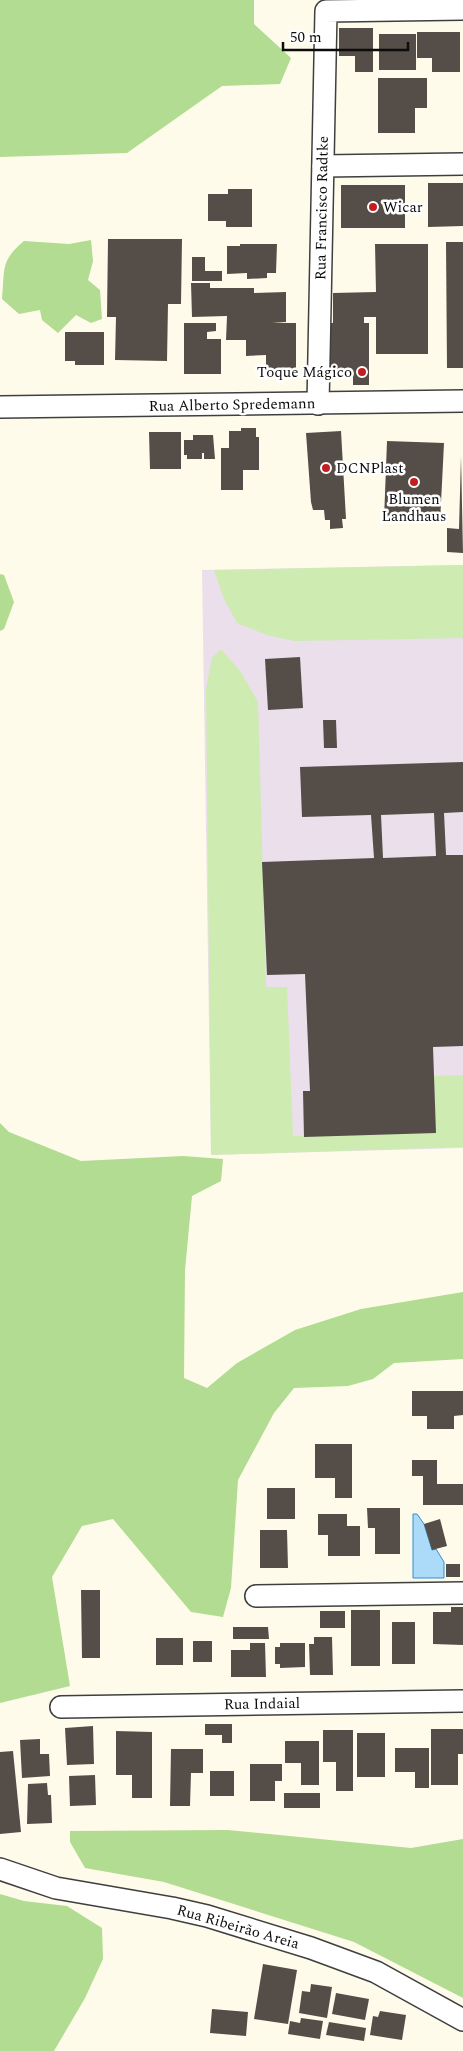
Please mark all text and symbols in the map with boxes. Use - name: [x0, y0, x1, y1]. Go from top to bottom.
- scale bar: [283, 20, 408, 52]
- text: 50 m: [290, 26, 322, 49]
- street label: Rua Francisco Radtke: [309, 136, 335, 280]
- place label: Wicar: [383, 196, 423, 219]
- marker: Wicar: [367, 201, 379, 213]
- place label: Toque Mágico: [257, 361, 352, 384]
- marker: Toque Mágico: [356, 366, 368, 378]
- street label: Rua Alberto Spredemann: [148, 392, 316, 418]
- place label: DCNPlast: [336, 457, 403, 480]
- marker: DCNPlast: [320, 462, 332, 474]
- marker: Blumen Landhaus: [408, 476, 420, 488]
- place label: Blumen Landhaus: [382, 488, 446, 528]
- street label: Rua Indaial: [224, 1692, 300, 1716]
- street label: Rua Ribeirão Areia: [174, 1899, 302, 1956]

